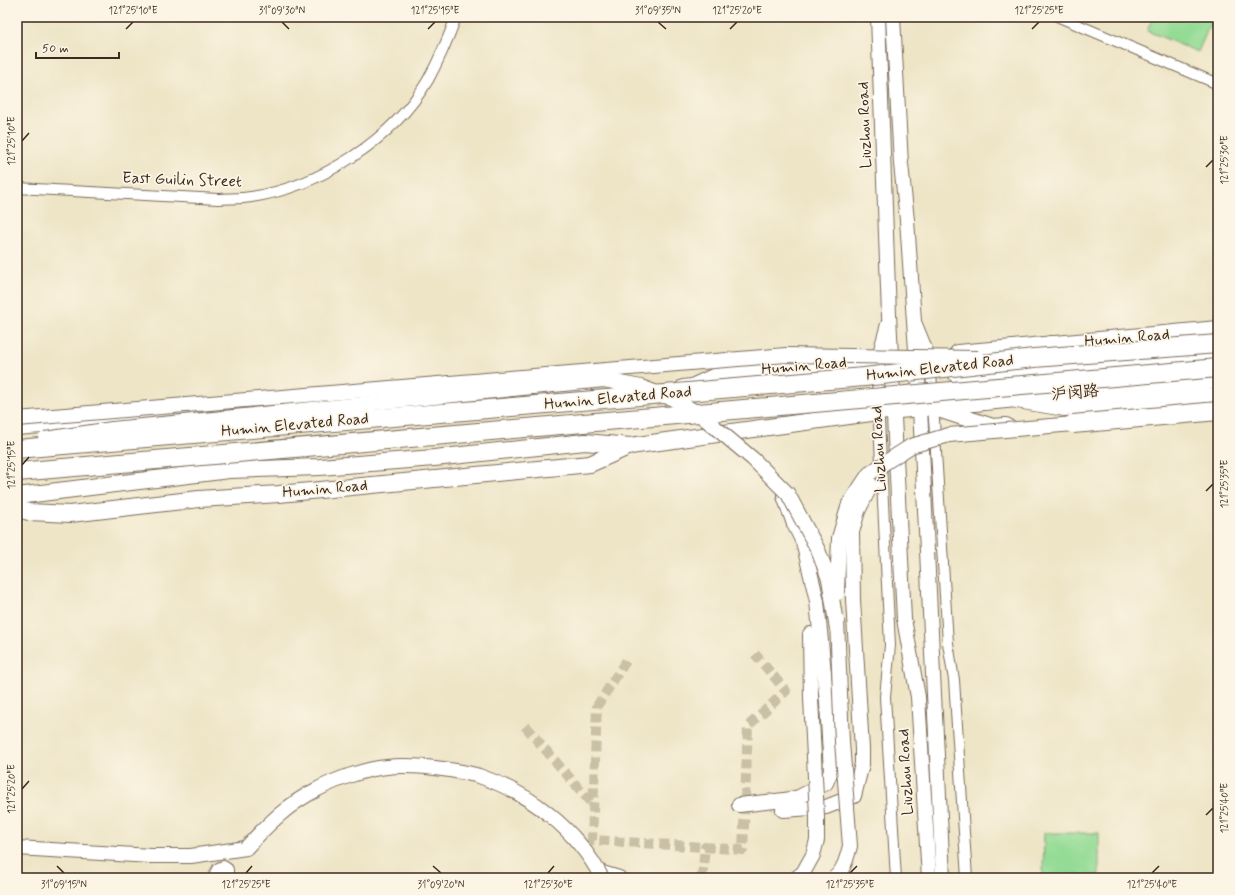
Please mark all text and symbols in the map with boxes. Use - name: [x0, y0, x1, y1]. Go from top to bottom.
- text: 121°25'10"E: [108, 4, 158, 18]
- text: 31°09'30"N: [259, 4, 306, 18]
- text: 121°25'15"E: [411, 4, 459, 18]
- text: 31°09'35"N: [635, 4, 681, 18]
- text: 121°25'20"E: [712, 4, 762, 18]
- text: 121°25'25"E: [1014, 4, 1064, 18]
- scale bar: [36, 34, 119, 60]
- text: 50 m: [42, 41, 69, 57]
- street label: Liuzhou Road: [853, 81, 877, 169]
- text: 121°25'10"E: [5, 116, 19, 166]
- text: 121°25'30"E: [1218, 135, 1232, 185]
- street label: East Guilin Street: [122, 167, 242, 193]
- street label: Humin Road: [1084, 324, 1170, 352]
- street label: Humin Elevated Road: [865, 350, 1015, 386]
- street label: Humin Road: [761, 352, 847, 380]
- street label: 沪闵路: [1050, 380, 1100, 406]
- street label: Humin Elevated Road: [543, 381, 693, 415]
- street label: Liuzhou Road: [866, 405, 892, 493]
- street label: Humin Elevated Road: [220, 408, 370, 442]
- text: 121°25'15"E: [5, 441, 19, 489]
- text: 121°25'35"E: [1218, 459, 1232, 508]
- street label: Humin Road: [282, 475, 368, 503]
- street label: Liuzhou Road: [893, 728, 919, 816]
- text: 121°25'20"E: [5, 764, 19, 814]
- text: 121°25'40"E: [1218, 783, 1232, 833]
- text: 31°09'15"N: [41, 878, 87, 892]
- text: 121°25'25"E: [221, 878, 271, 892]
- text: 31°09'20"N: [418, 878, 465, 892]
- text: 121°25'30"E: [523, 878, 573, 892]
- text: 121°25'35"E: [826, 878, 875, 892]
- text: 121°25'40"E: [1127, 878, 1177, 892]

